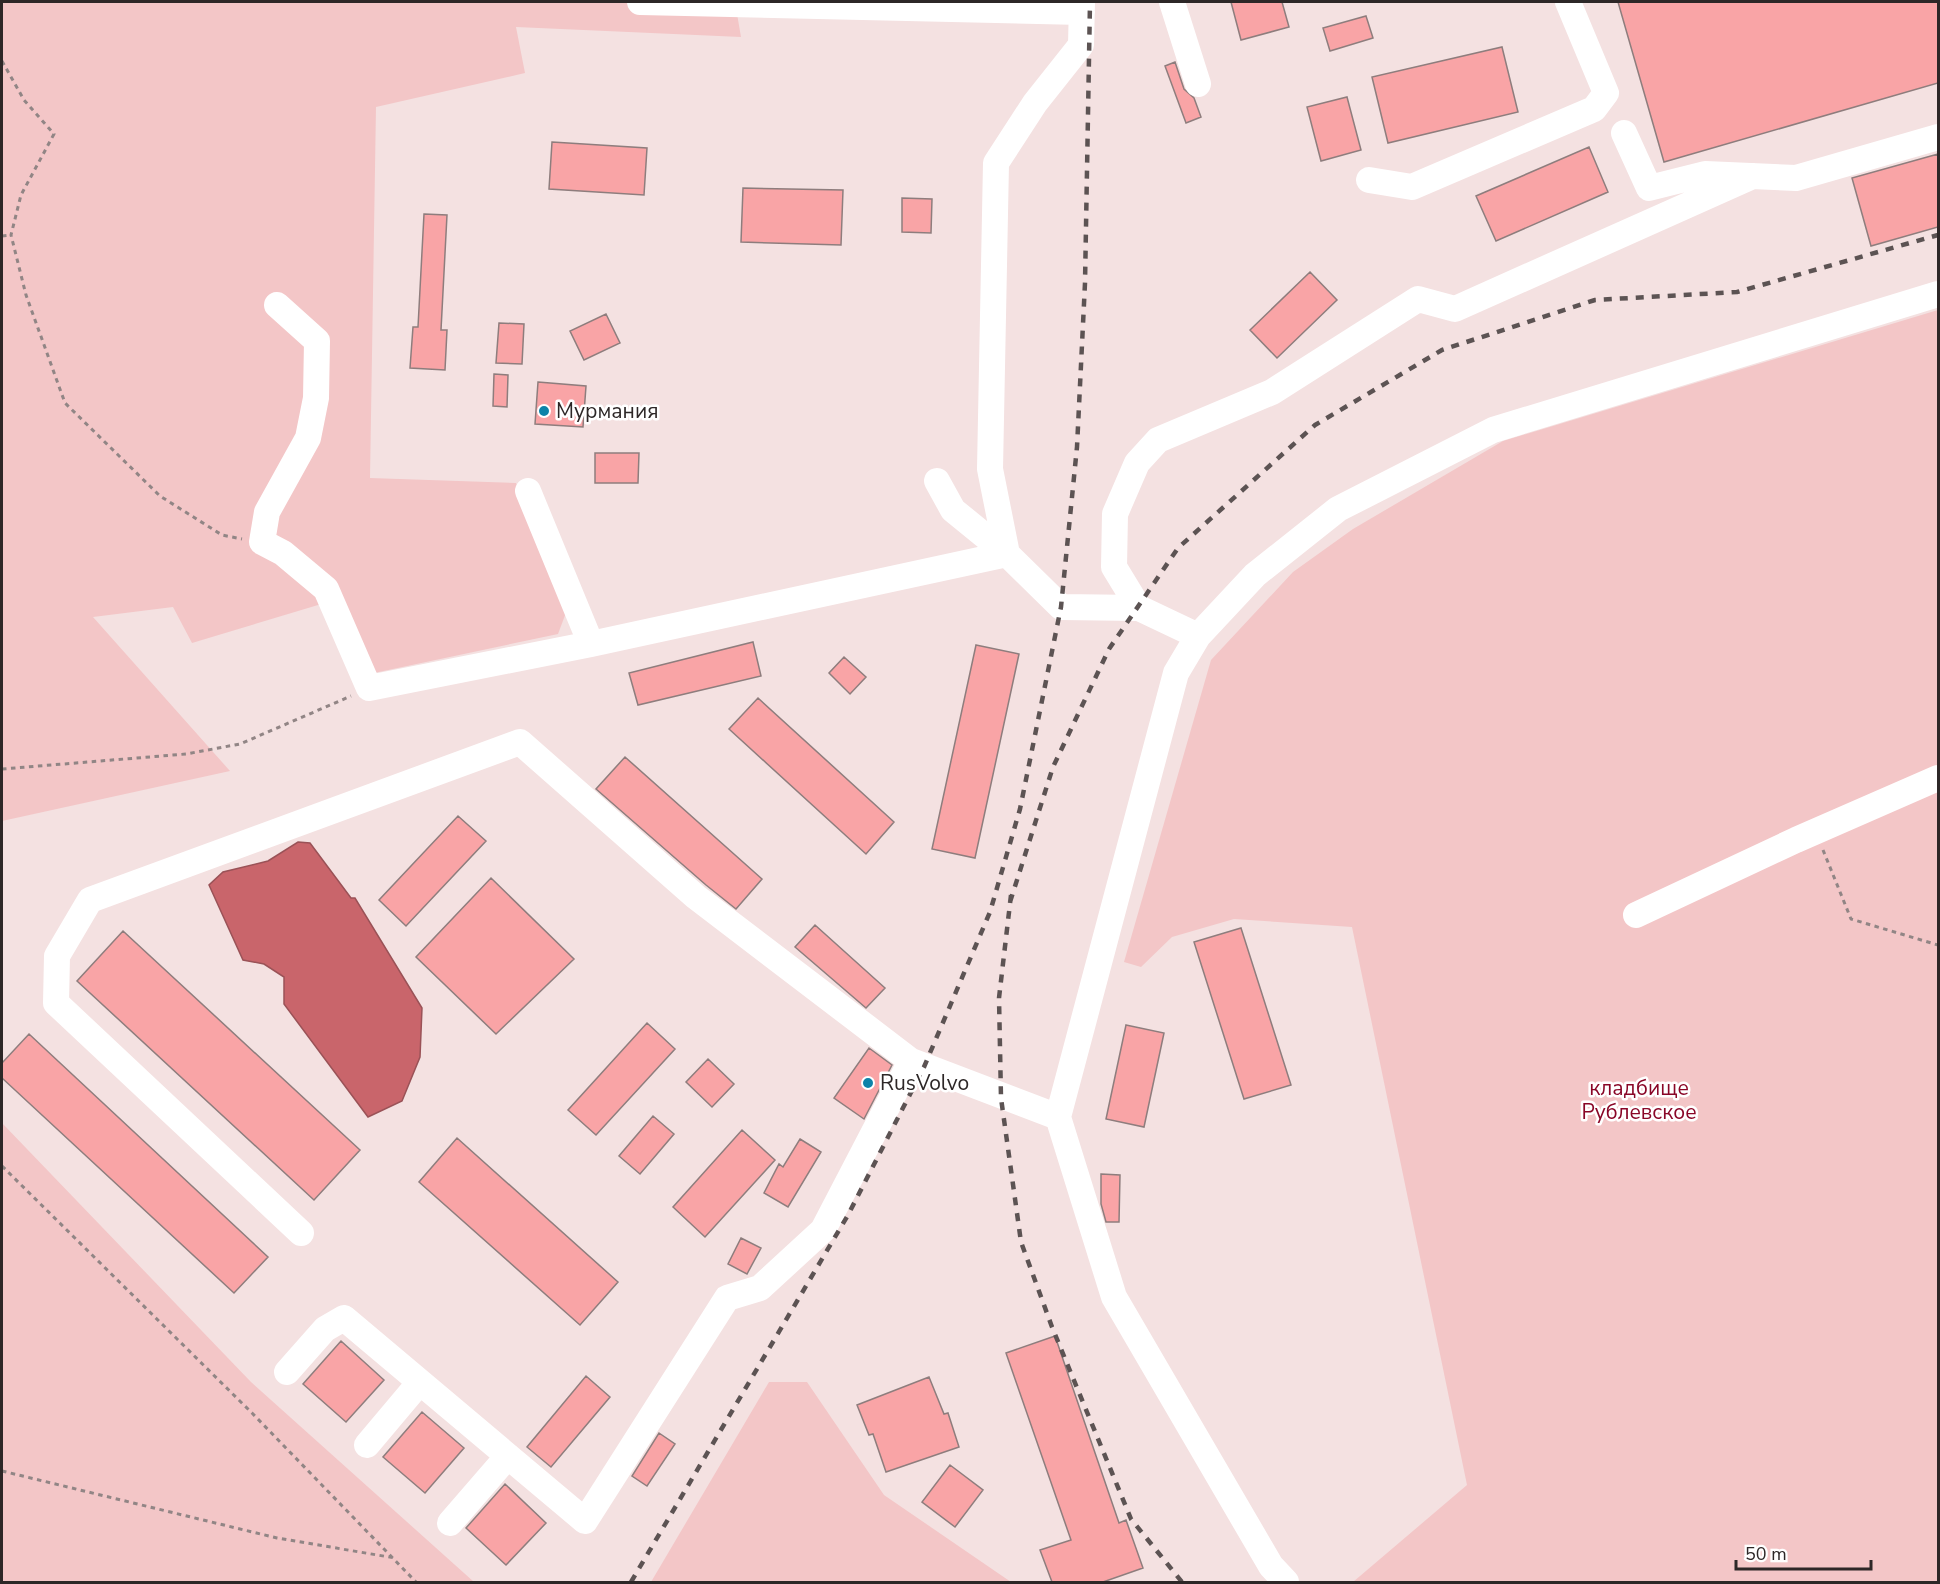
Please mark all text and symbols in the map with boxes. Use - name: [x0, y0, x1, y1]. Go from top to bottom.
- place label: Мурмания: [556, 397, 658, 425]
- marker: Мурмания: [537, 404, 551, 418]
- place label: RusVolvo: [880, 1069, 969, 1097]
- park label: кладбище Рублевское: [1581, 1074, 1697, 1126]
- marker: RusVolvo: [861, 1076, 875, 1090]
- scale bar: [1736, 1533, 1871, 1571]
- text: 50 m: [1745, 1542, 1787, 1566]

